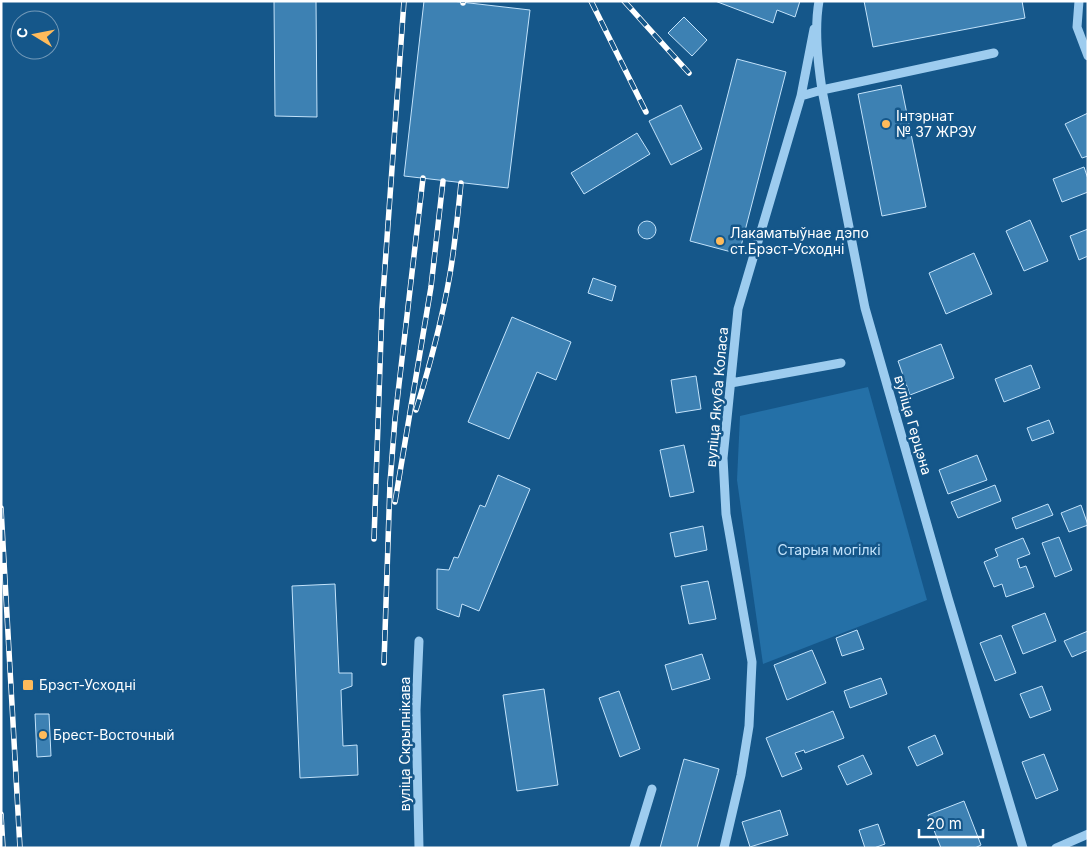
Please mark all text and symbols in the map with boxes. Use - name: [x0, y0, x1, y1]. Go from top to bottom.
- north arrow: [10, 10, 60, 60]
- text: С: [12, 26, 31, 39]
- place label: Інтэрнат № 37 ЖРЭУ: [896, 107, 977, 140]
- marker: Інтэрнат № 37 ЖРЭУ: [880, 118, 892, 130]
- place label: Лакаматыўнае дэпо ст.Брэст-Усходні: [730, 224, 869, 257]
- marker: Лакаматыўнае дэпо ст.Брэст-Усходні: [714, 235, 726, 247]
- street label: вуліца Якуба Коласа: [702, 326, 731, 468]
- street label: вуліца Герцэна: [891, 373, 936, 477]
- park label: Старыя могілкі: [777, 541, 881, 558]
- place label: Брэст-Усходні: [39, 676, 136, 693]
- street label: вуліца Скрыпнікава: [396, 677, 413, 811]
- marker: Брэст-Усходні: [21, 678, 35, 692]
- place label: Брест-Восточный: [53, 726, 175, 743]
- marker: Брест-Восточный: [37, 729, 49, 741]
- scale bar: [919, 806, 983, 838]
- text: 20 m: [926, 814, 962, 833]

